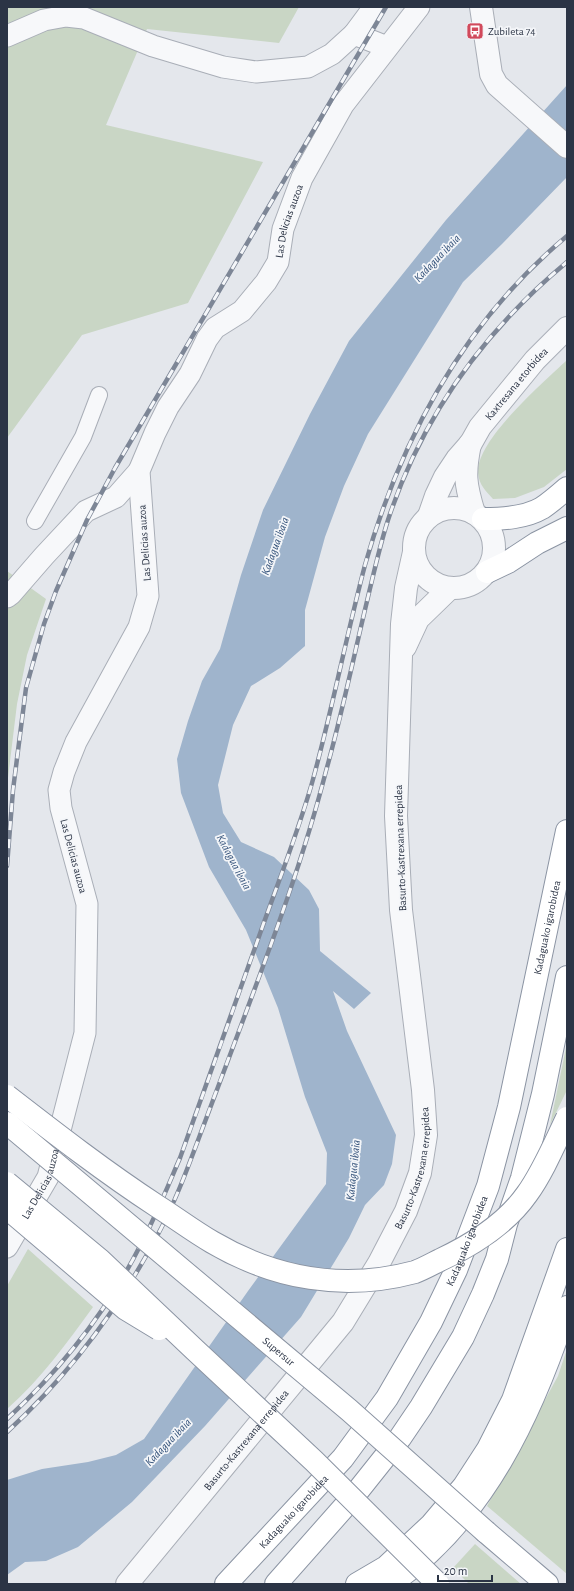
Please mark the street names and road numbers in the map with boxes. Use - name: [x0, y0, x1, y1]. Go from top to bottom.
- street label: Las Delicias auzoa: [274, 183, 305, 259]
- street label: Kaxtresana etorbidea: [483, 346, 550, 422]
- street label: Las Delicias auzoa: [136, 504, 153, 582]
- street label: Basurto-Kastrexana errepidea: [393, 785, 408, 911]
- street label: Las Delicias auzoa: [58, 818, 89, 895]
- street label: Kadaguako igarobidea: [532, 879, 562, 976]
- street label: Basurto-Kastrexana errepidea: [392, 1106, 432, 1231]
- street label: Las Delicias auzoa: [20, 1147, 61, 1221]
- street label: Kadaguako igarobidea: [444, 1194, 490, 1288]
- street label: Supersur: [260, 1335, 297, 1368]
- street label: Basurto-Kastrexana errepidea: [202, 1388, 291, 1492]
- street label: Kadaguako igarobidea: [257, 1473, 330, 1551]

